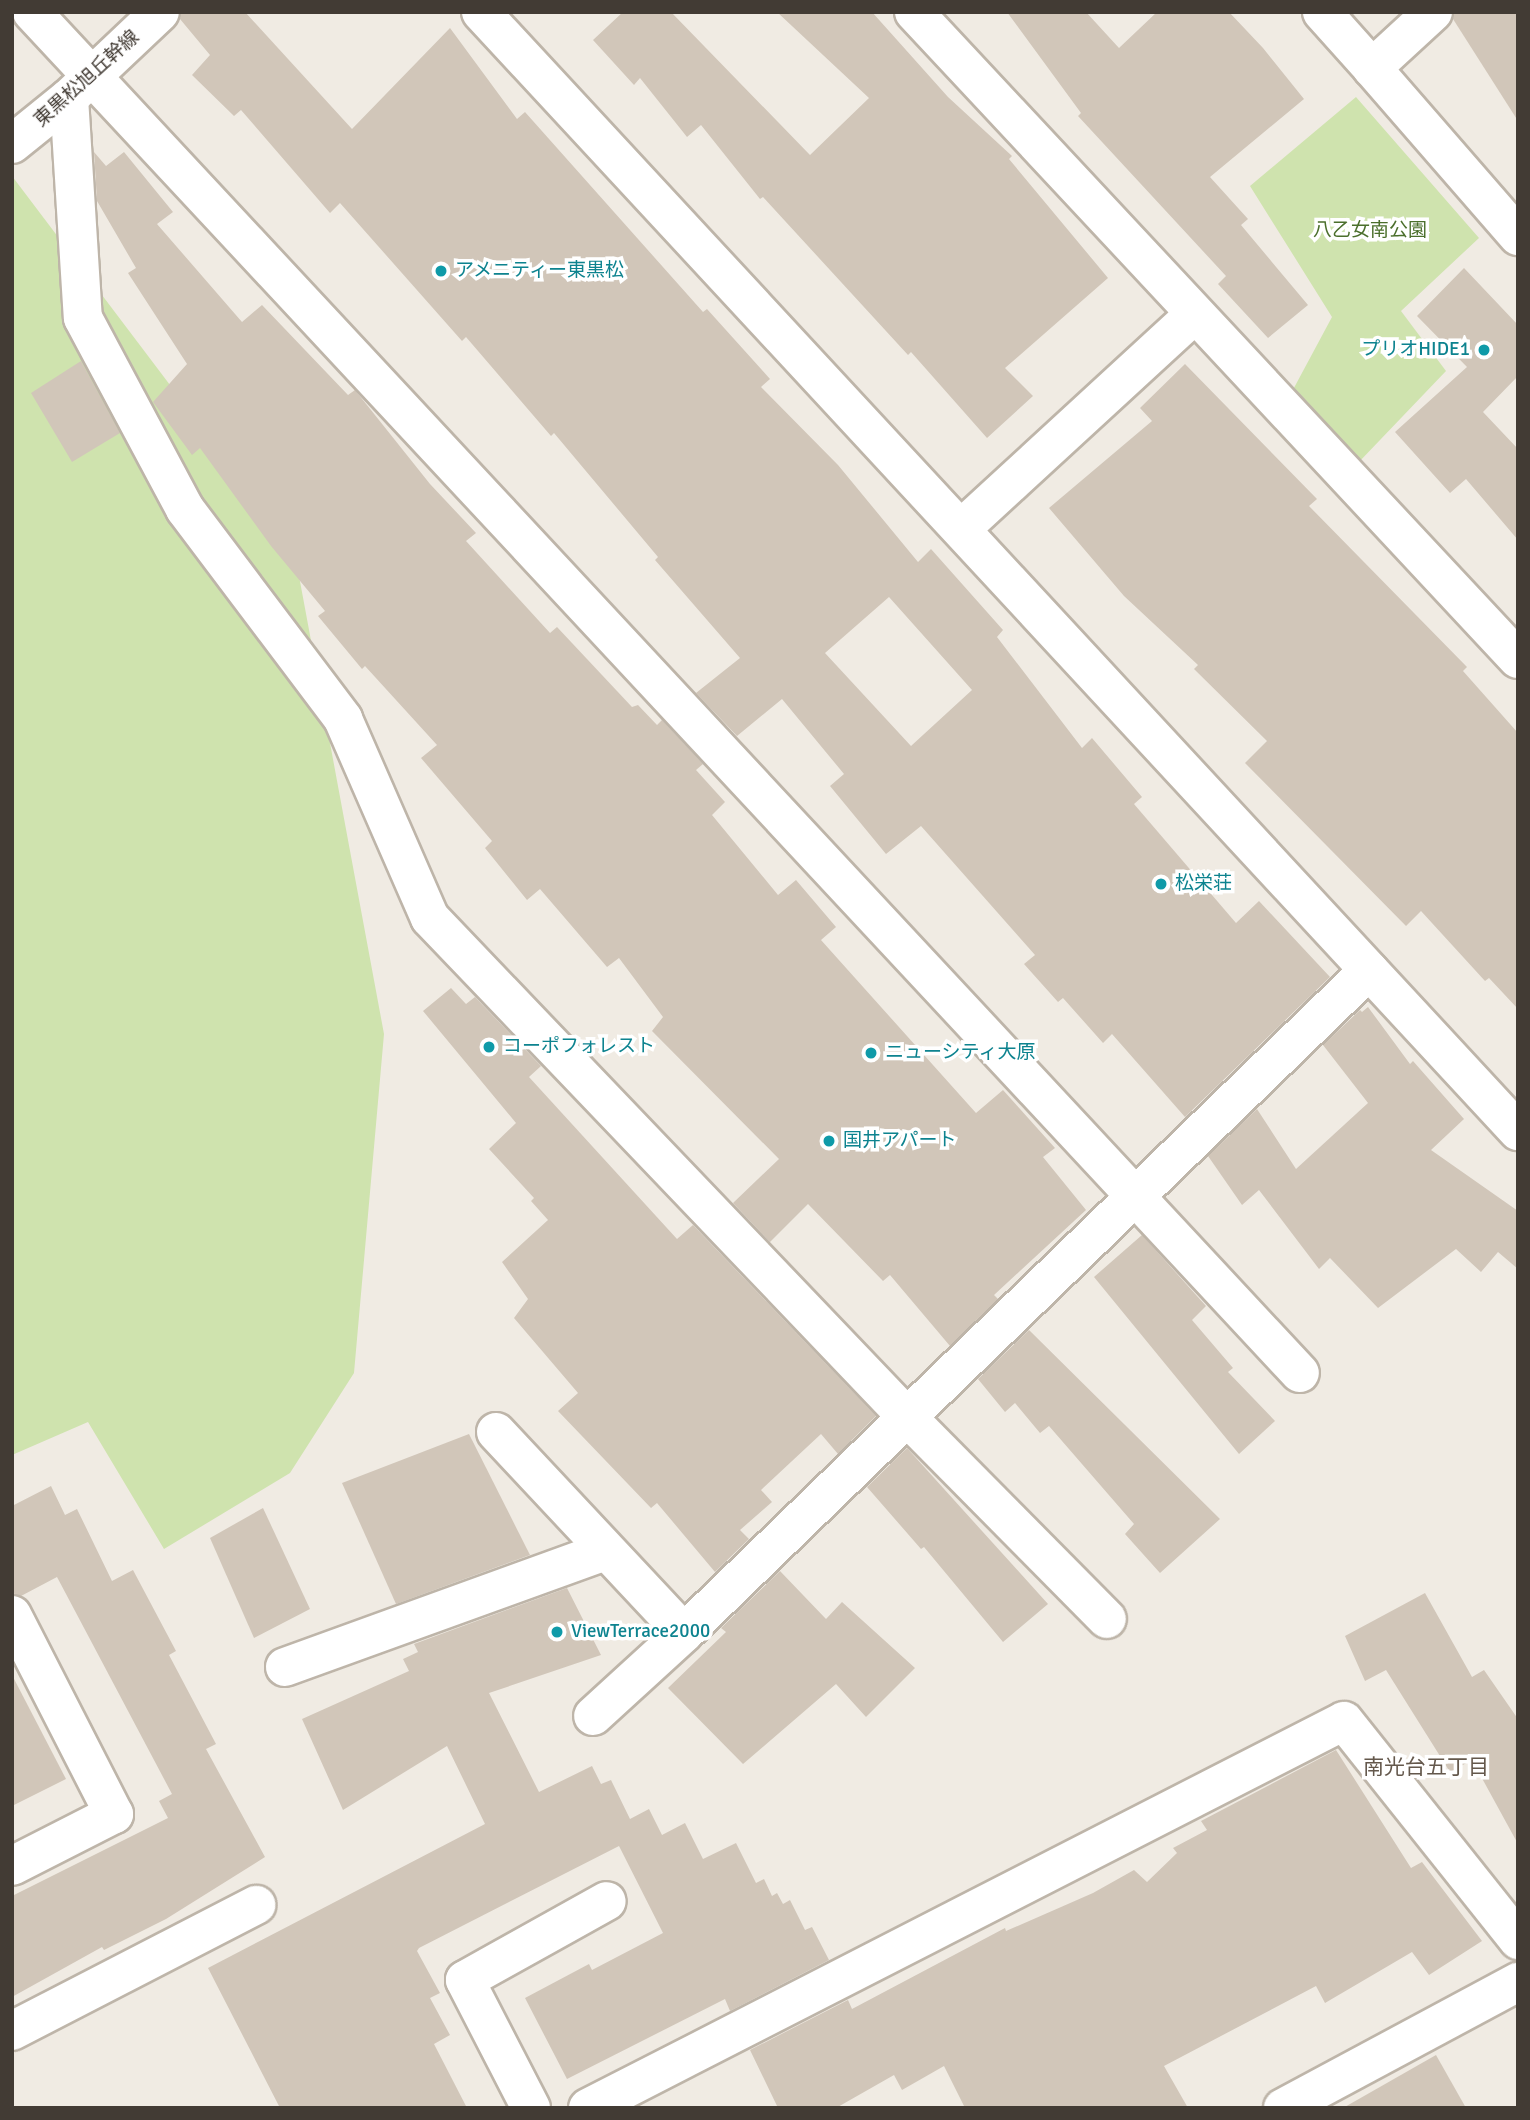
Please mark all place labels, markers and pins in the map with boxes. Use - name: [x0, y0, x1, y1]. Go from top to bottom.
- place label: アメニティー東黒松: [455, 260, 626, 282]
- marker: アメニティー東黒松: [433, 263, 449, 279]
- place label: プリオHIDE1: [1361, 339, 1470, 361]
- marker: プリオHIDE1: [1476, 342, 1492, 358]
- place label: 松栄荘: [1175, 873, 1232, 895]
- marker: 松栄荘: [1153, 876, 1169, 892]
- place label: コーポフォレスト: [503, 1036, 655, 1058]
- marker: コーポフォレスト: [481, 1039, 497, 1055]
- place label: ニューシティ大原: [885, 1042, 1037, 1064]
- marker: ニューシティ大原: [863, 1045, 879, 1061]
- place label: 国井アパート: [843, 1130, 957, 1152]
- marker: 国井アパート: [821, 1133, 837, 1149]
- place label: ViewTerrace2000: [571, 1621, 710, 1643]
- marker: ViewTerrace2000: [549, 1624, 565, 1640]

